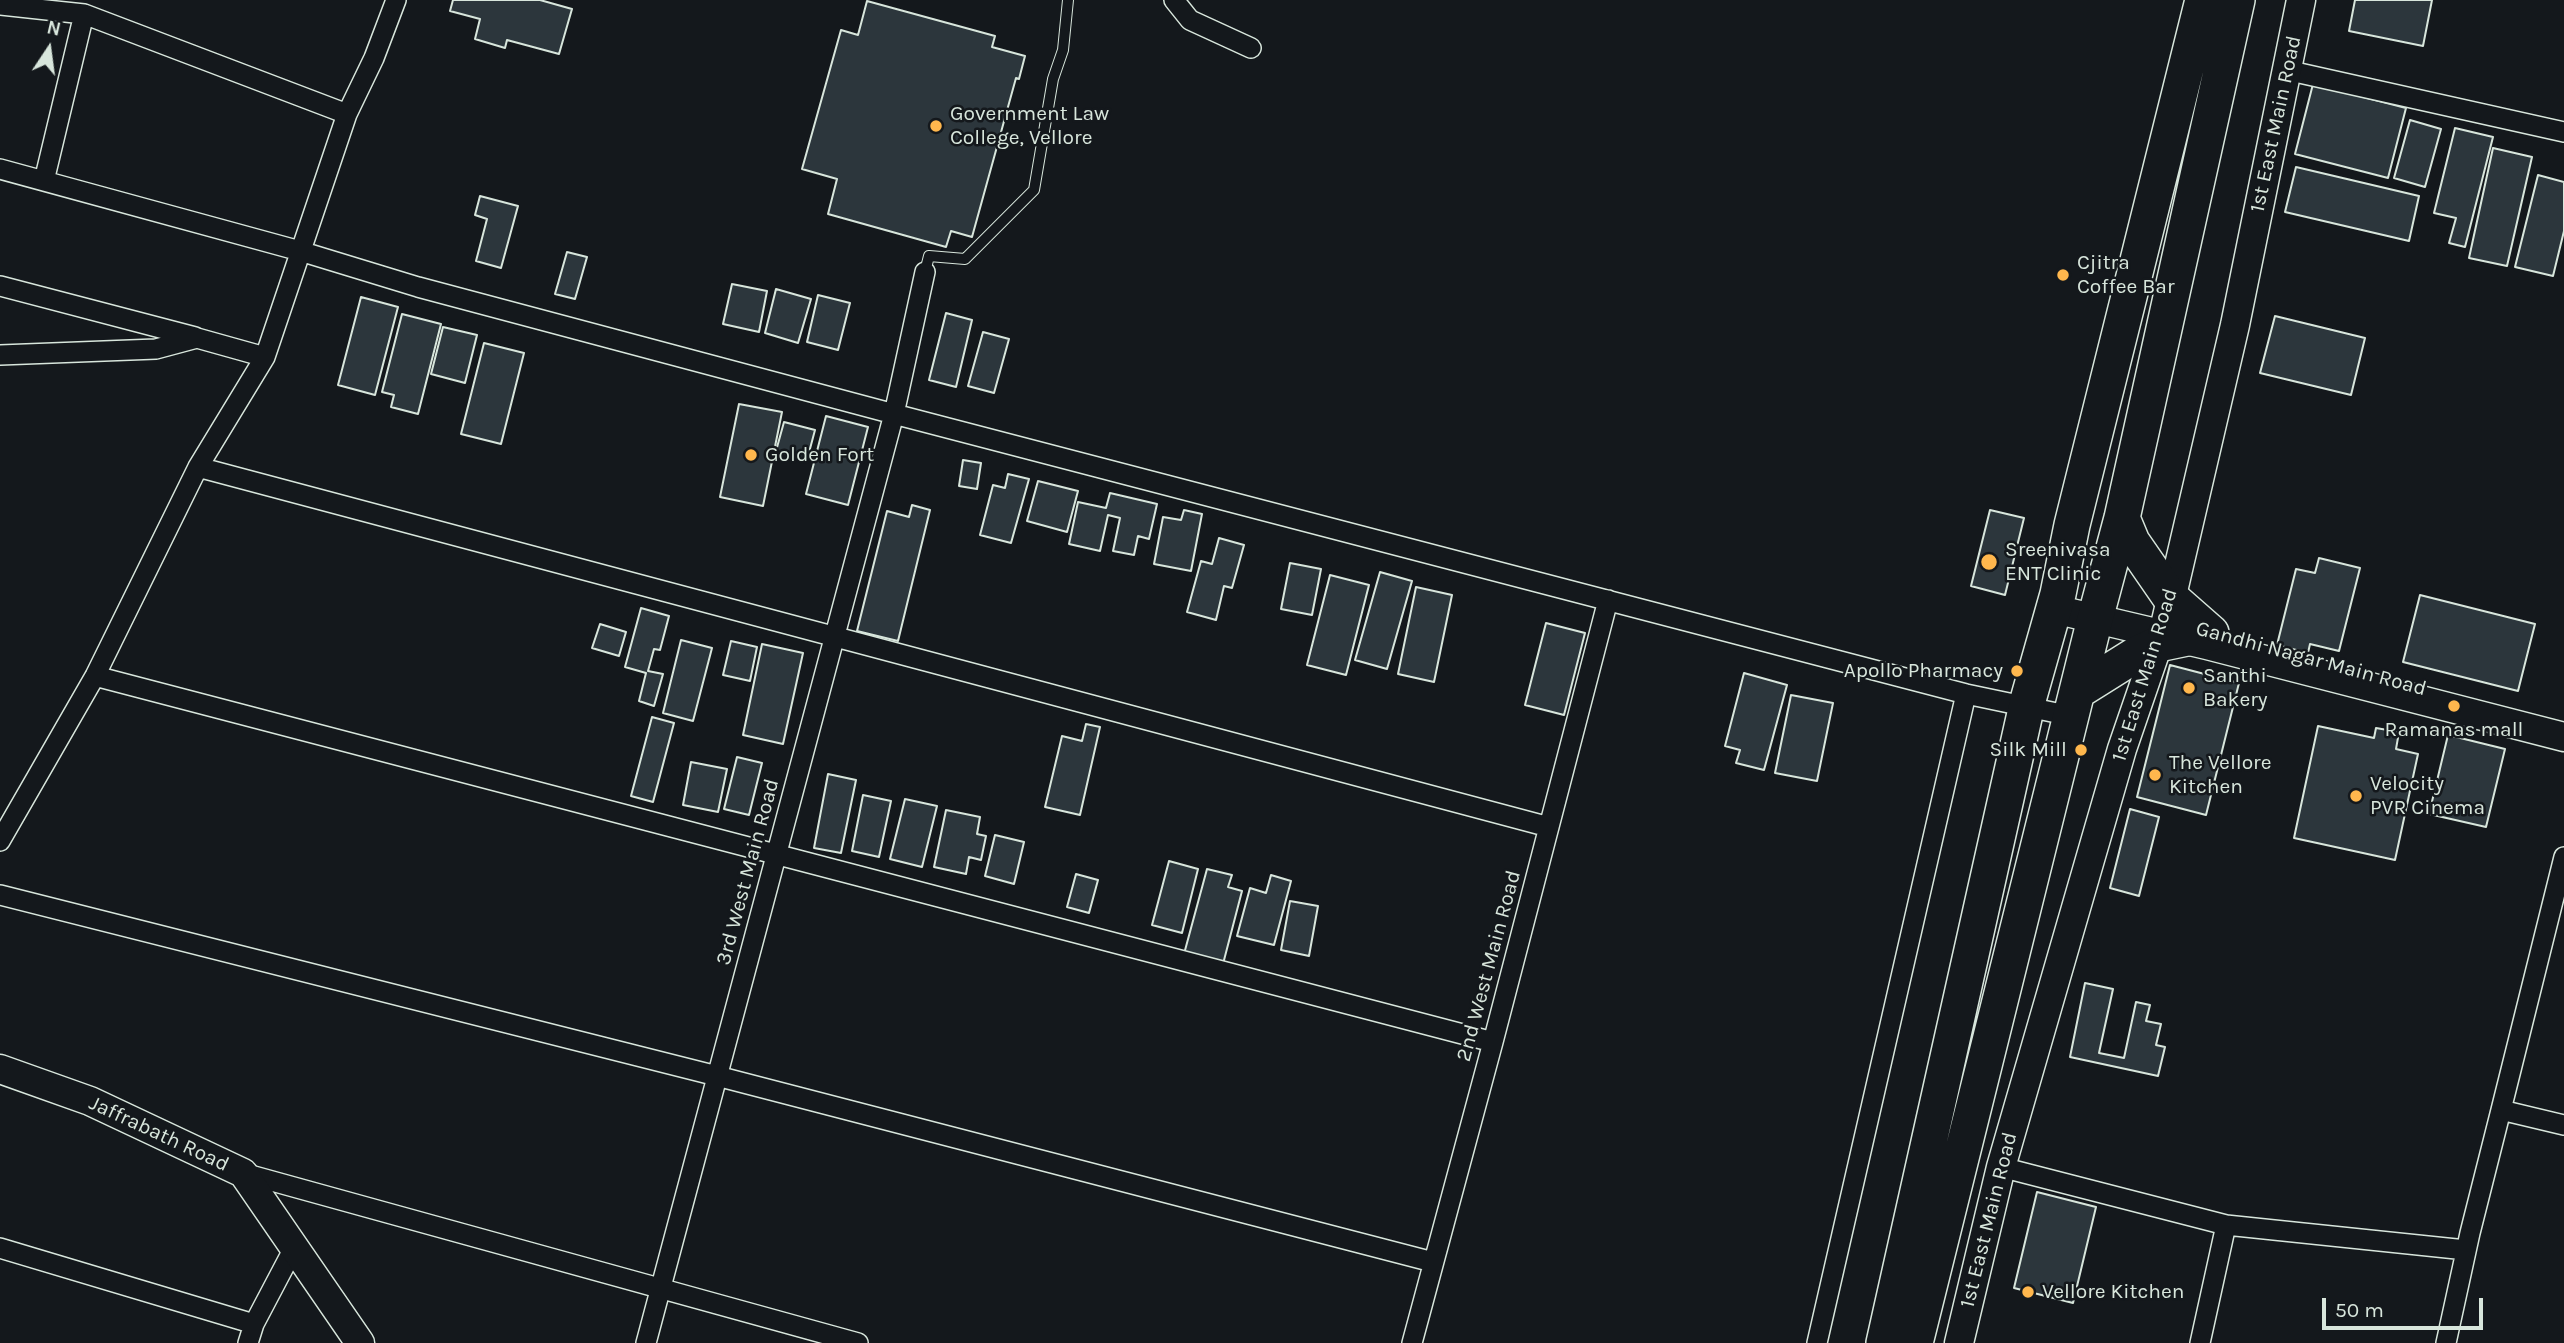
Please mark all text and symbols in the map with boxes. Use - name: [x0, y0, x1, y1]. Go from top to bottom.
- north arrow: [14, 14, 84, 84]
- text: N: [45, 16, 63, 41]
- street label: 1st East Main Road: [2245, 33, 2307, 215]
- place label: Government Law College, Vellore: [950, 101, 1109, 151]
- marker: Government Law College, Vellore: [928, 118, 944, 134]
- place label: Cjitra Coffee Bar: [2077, 250, 2174, 300]
- marker: Cjitra Coffee Bar: [2055, 267, 2071, 283]
- place label: Golden Fort: [765, 442, 874, 468]
- marker: Golden Fort: [743, 447, 759, 463]
- place label: Sreenivasa ENT Clinic: [2005, 537, 2110, 587]
- marker: Sreenivasa ENT Clinic: [1979, 552, 1999, 572]
- street label: 1st East Main Road: [2107, 585, 2183, 765]
- street label: Gandhi Nagar Main Road: [2193, 616, 2429, 702]
- place label: Apollo Pharmacy: [1844, 658, 2003, 684]
- marker: Apollo Pharmacy: [2009, 663, 2025, 679]
- place label: Santhi Bakery: [2203, 663, 2268, 713]
- marker: Santhi Bakery: [2181, 680, 2197, 696]
- marker: Ramanas mall: [2446, 698, 2462, 714]
- place label: Ramanas mall: [2385, 717, 2523, 743]
- place label: Silk Mill: [1990, 737, 2067, 763]
- marker: Silk Mill: [2073, 742, 2089, 758]
- place label: The Vellore Kitchen: [2169, 750, 2271, 800]
- marker: The Vellore Kitchen: [2147, 767, 2163, 783]
- place label: Velocity PVR Cinema: [2370, 771, 2485, 821]
- street label: 3rd West Main Road: [711, 776, 785, 968]
- marker: Velocity PVR Cinema: [2348, 788, 2364, 804]
- street label: 2nd West Main Road: [1451, 868, 1527, 1064]
- street label: Jaffrabath Road: [85, 1091, 233, 1177]
- street label: 1st East Main Road: [1955, 1130, 2023, 1310]
- place label: Vellore Kitchen: [2042, 1279, 2184, 1305]
- marker: Vellore Kitchen: [2020, 1284, 2036, 1300]
- scale bar: [2326, 1284, 2487, 1328]
- text: 50 m: [2335, 1298, 2384, 1322]

